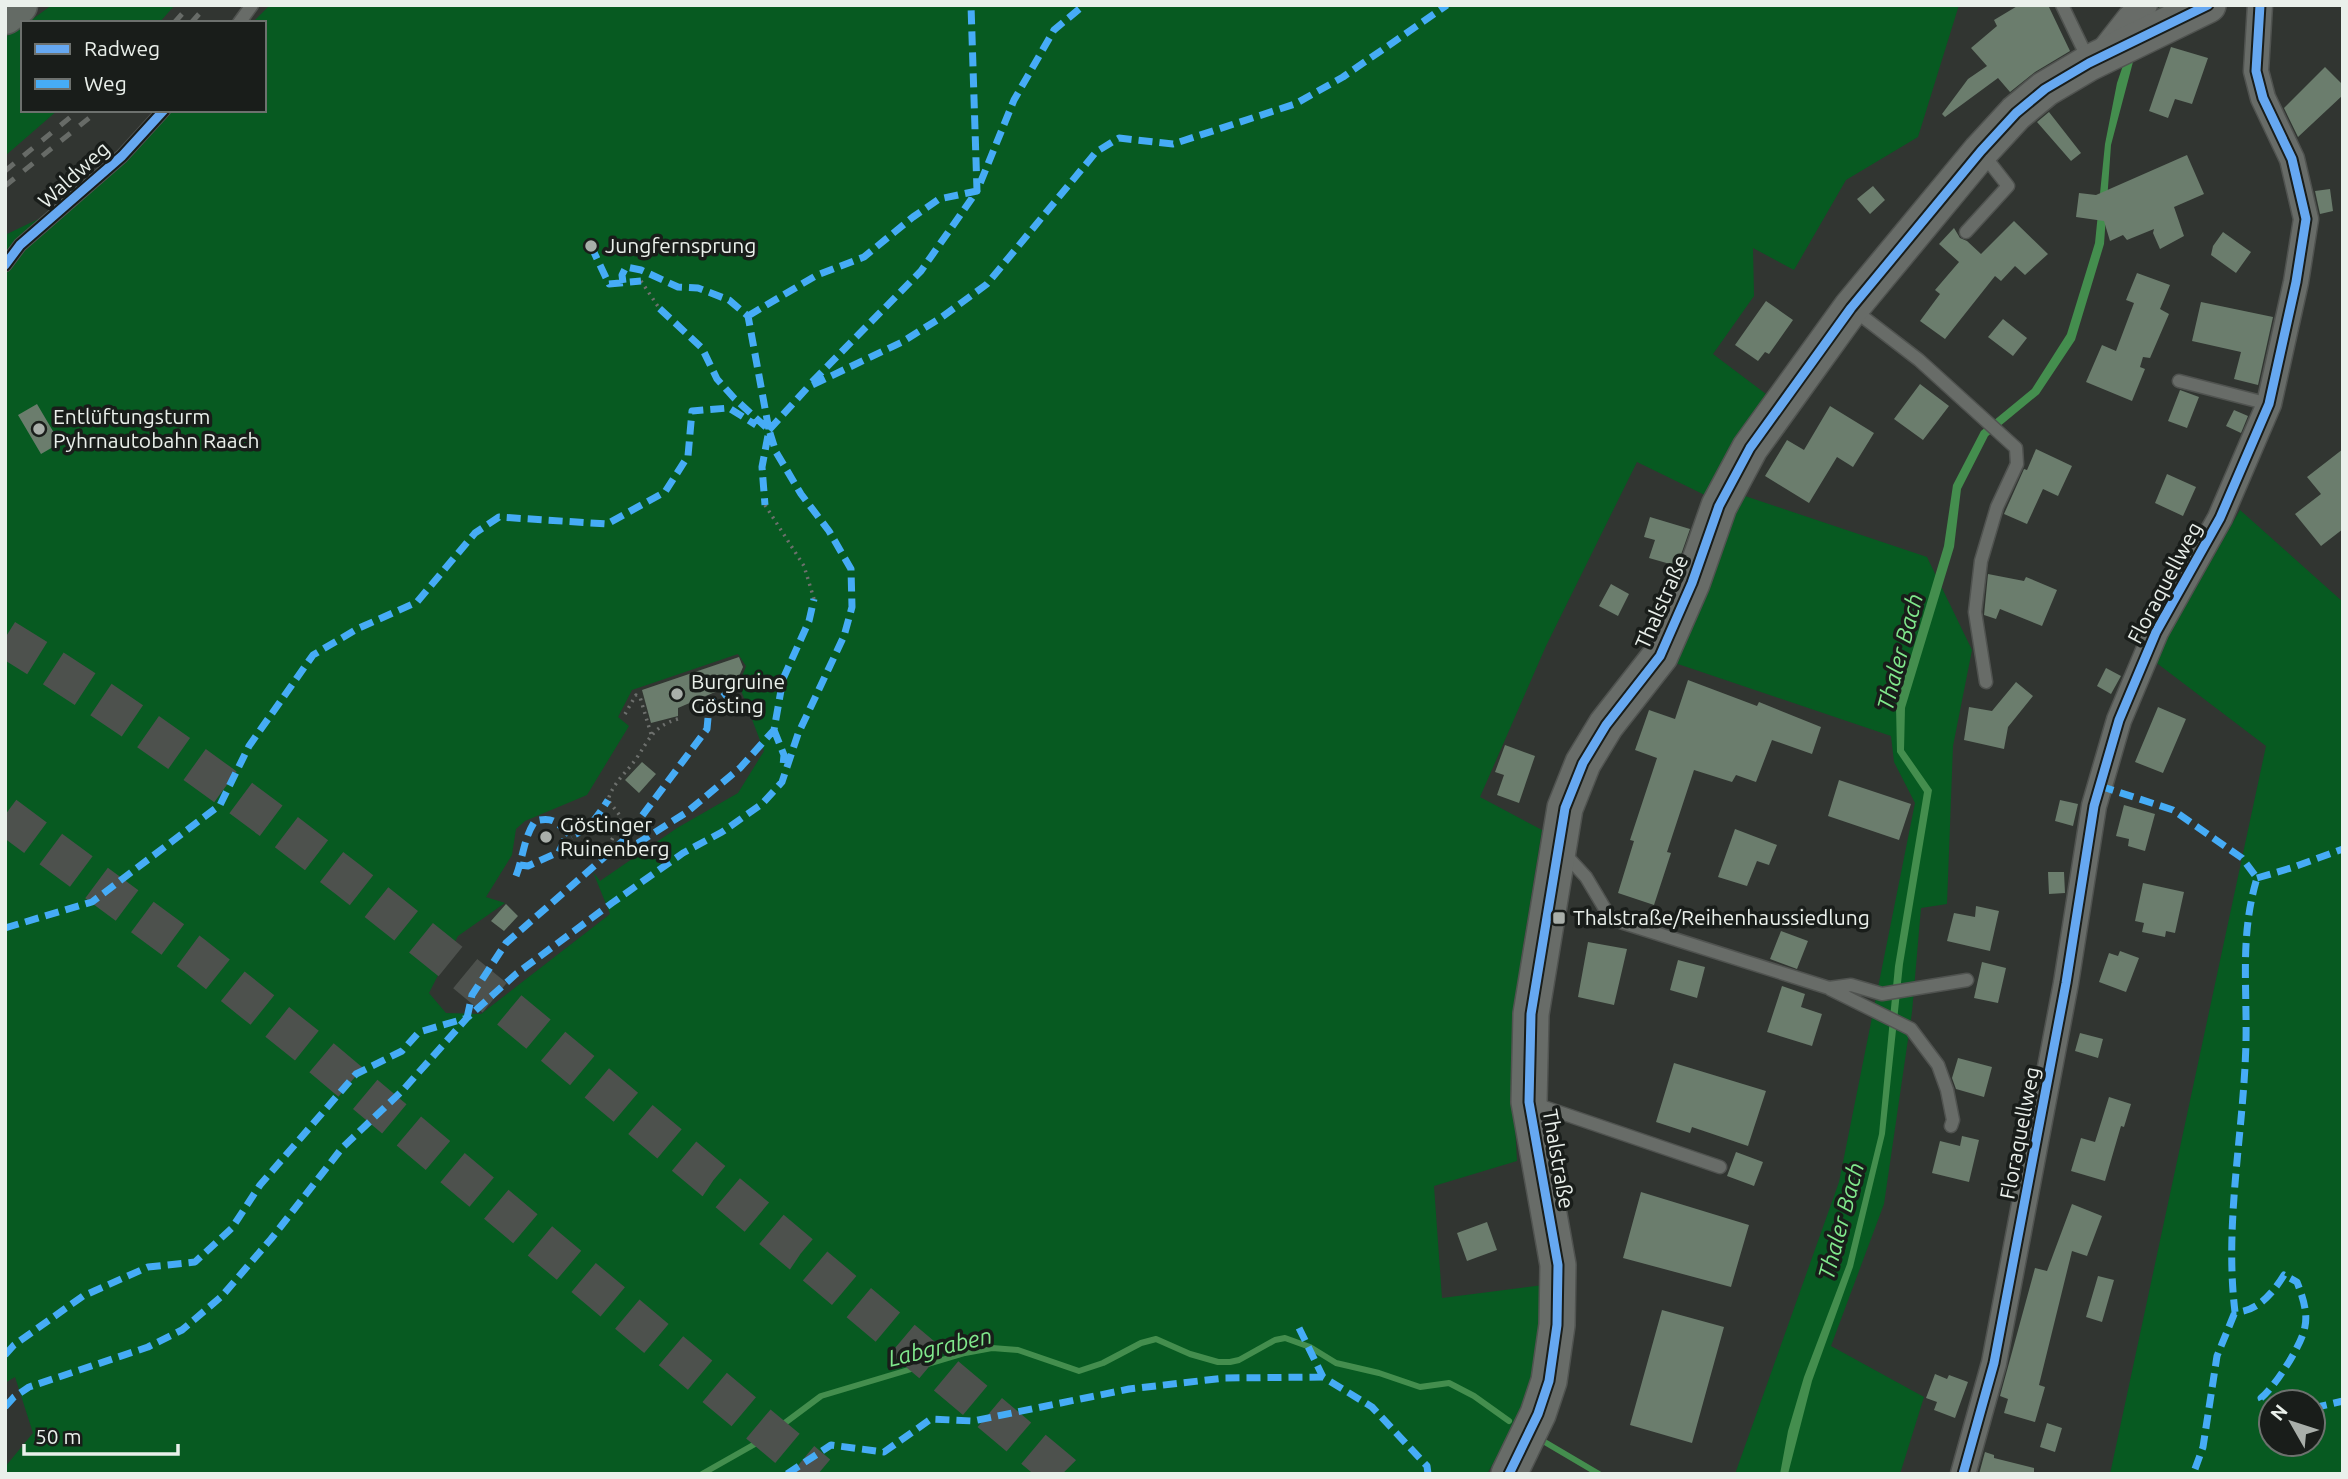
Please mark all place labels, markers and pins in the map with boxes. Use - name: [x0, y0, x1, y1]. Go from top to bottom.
- place label: Jungfernsprung: [605, 233, 756, 257]
- marker: Jungfernsprung: [583, 238, 599, 254]
- place label: Entlüftungsturm Pyhrnautobahn Raach: [53, 404, 259, 452]
- marker: Entlüftungsturm Pyhrnautobahn Raach: [31, 421, 47, 437]
- place label: Burgruine Gösting: [691, 669, 785, 717]
- marker: Burgruine Gösting: [669, 686, 685, 702]
- place label: Göstinger Ruinenberg: [560, 812, 670, 860]
- marker: Göstinger Ruinenberg: [538, 829, 554, 845]
- place label: Thalstraße/Reihenhaussiedlung: [1573, 905, 1870, 929]
- marker: Thalstraße/Reihenhaussiedlung: [1551, 910, 1567, 926]

